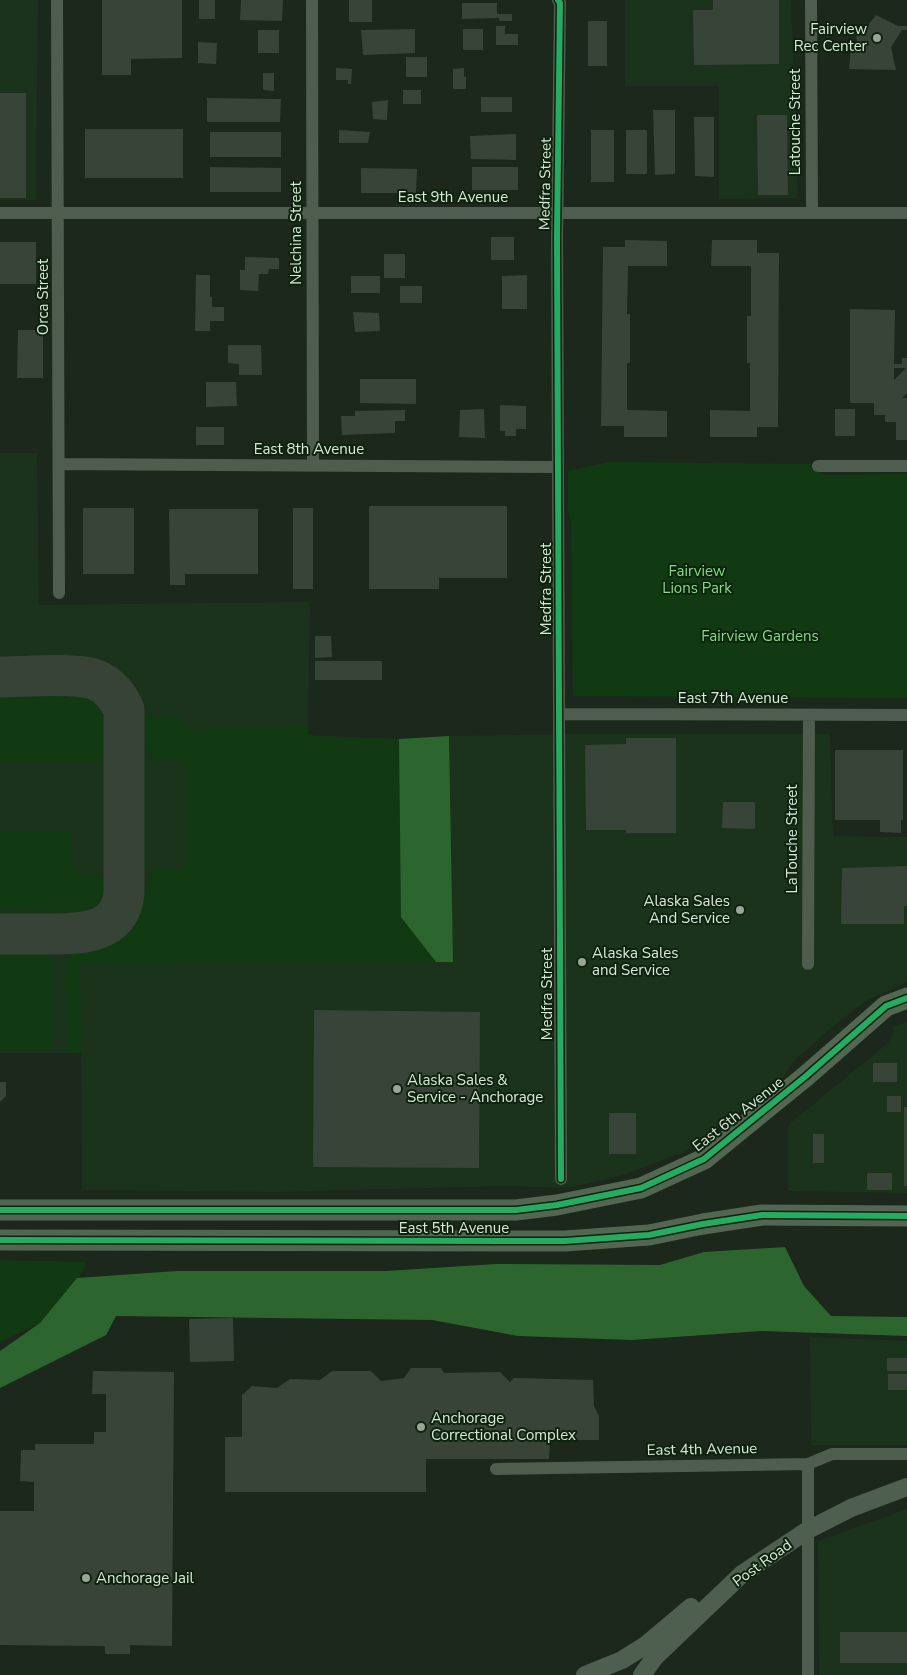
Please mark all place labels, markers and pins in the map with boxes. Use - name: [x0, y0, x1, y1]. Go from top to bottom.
- place label: Fairview Rec Center: [794, 19, 868, 56]
- marker: Fairview Rec Center: [871, 32, 883, 44]
- place label: Alaska Sales And Service: [643, 891, 730, 928]
- marker: Alaska Sales And Service: [734, 904, 746, 916]
- place label: Alaska Sales and Service: [592, 943, 679, 980]
- marker: Alaska Sales and Service: [576, 956, 588, 968]
- place label: Alaska Sales & Service - Anchorage: [407, 1070, 543, 1107]
- marker: Alaska Sales & Service - Anchorage: [391, 1083, 403, 1095]
- place label: Anchorage Correctional Complex: [431, 1408, 576, 1445]
- marker: Anchorage Correctional Complex: [415, 1421, 427, 1433]
- place label: Anchorage Jail: [96, 1568, 194, 1588]
- marker: Anchorage Jail: [80, 1572, 92, 1584]

